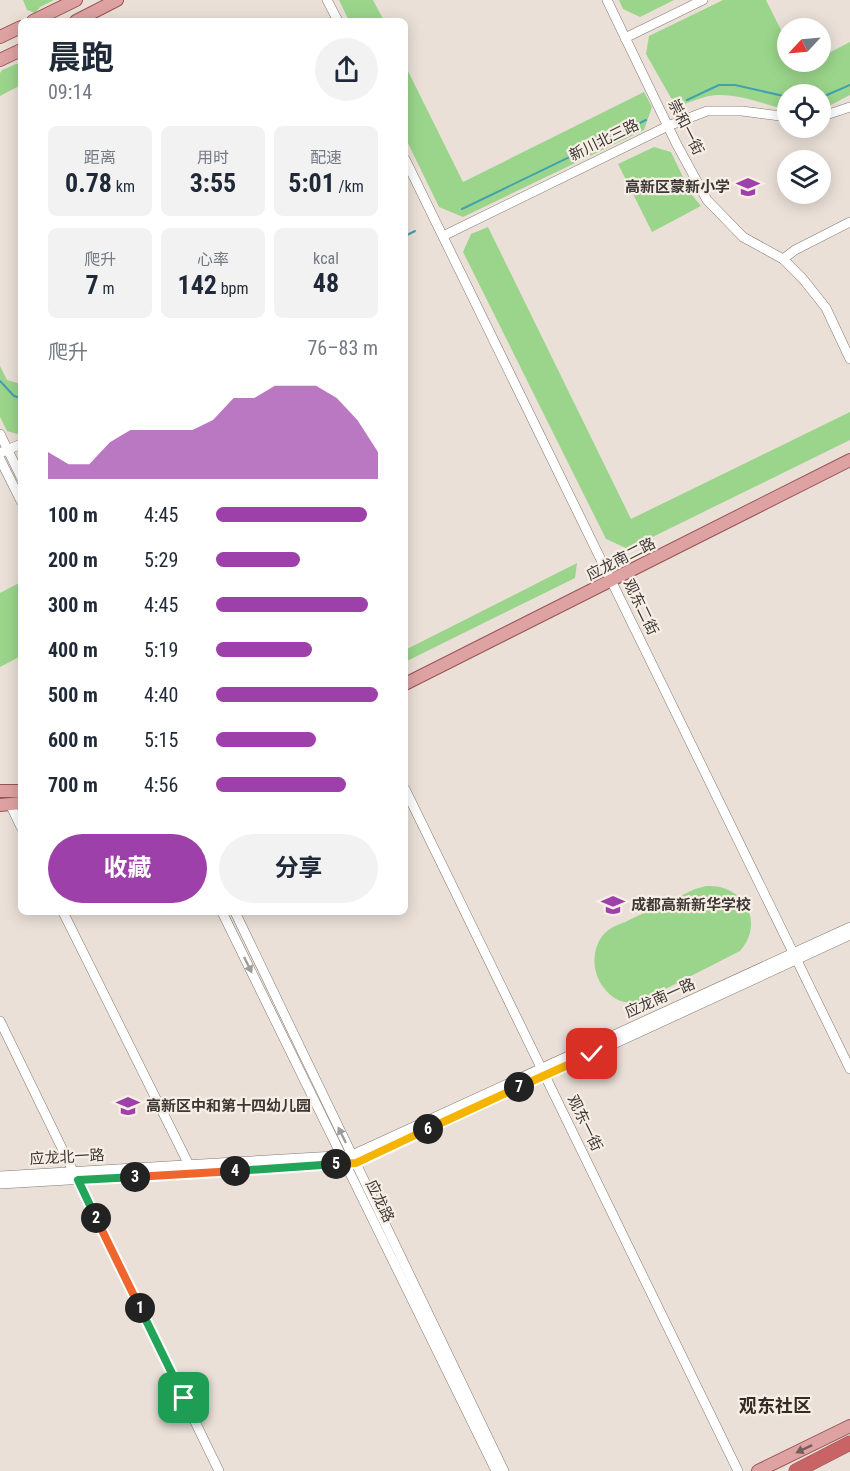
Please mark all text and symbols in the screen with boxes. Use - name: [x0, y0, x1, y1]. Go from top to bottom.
- north arrow: [777, 18, 831, 72]
- map controls: [777, 18, 831, 204]
- text: 晨跑: [48, 38, 114, 77]
- button: share: [315, 38, 378, 101]
- text: 09:14: [48, 80, 92, 104]
- button: locate: [777, 84, 831, 138]
- street label: 崇和一街: [664, 96, 708, 158]
- street label: 新川北三路: [566, 115, 642, 165]
- text: 距离: [84, 148, 116, 167]
- text: 用时: [197, 148, 229, 167]
- text: 配速: [310, 148, 342, 167]
- button: layers: [777, 150, 831, 204]
- text: 0.78: [65, 168, 112, 198]
- text: 3:55: [190, 168, 236, 198]
- text: 5:01: [288, 168, 335, 198]
- school or university icon: 高新区蒙新小学: [735, 174, 761, 200]
- text: km: [112, 177, 135, 196]
- text: /km: [335, 177, 364, 196]
- place label: 高新区蒙新小学: [625, 178, 730, 196]
- text: kcal: [313, 249, 339, 268]
- text: 爬升: [84, 250, 116, 269]
- text: 心率: [197, 250, 229, 269]
- text: 48: [313, 268, 339, 298]
- text: 7: [86, 270, 99, 300]
- text: 142: [178, 270, 217, 300]
- text: m: [99, 279, 114, 298]
- text: bpm: [217, 279, 248, 298]
- text: 76–83 m: [307, 336, 378, 360]
- text: 爬升: [48, 340, 88, 364]
- text: 100 m: [48, 503, 98, 527]
- text: 4:45: [144, 503, 178, 527]
- street label: 应龙南二路: [583, 534, 659, 584]
- text: 200 m: [48, 548, 98, 572]
- text: 5:29: [144, 548, 178, 572]
- street label: 观东二街: [620, 576, 662, 638]
- text: 300 m: [48, 593, 98, 617]
- text: 4:45: [144, 593, 178, 617]
- text: 400 m: [48, 638, 98, 662]
- text: 5:19: [144, 638, 178, 662]
- text: 500 m: [48, 683, 98, 707]
- text: 4:40: [144, 683, 178, 707]
- text: 600 m: [48, 728, 98, 752]
- text: 5:15: [144, 728, 178, 752]
- text: 700 m: [48, 773, 98, 797]
- text: 4:56: [144, 773, 178, 797]
- button: 收藏: [48, 834, 207, 903]
- button: 分享: [219, 834, 378, 903]
- school or university icon: 成都高新新华学校: [600, 892, 626, 918]
- place label: 成都高新新华学校: [631, 896, 751, 914]
- one-way arrow: [243, 956, 253, 973]
- street label: 应龙南一路: [622, 975, 698, 1021]
- pin: [566, 1028, 617, 1079]
- icon: check: [575, 1037, 608, 1070]
- pin: 7: [504, 1072, 534, 1102]
- text: 7: [515, 1077, 523, 1096]
- street label: 观东一街: [564, 1092, 606, 1154]
- school or university icon: 高新区中和第十四幼儿园: [115, 1093, 141, 1119]
- place label: 高新区中和第十四幼儿园: [146, 1097, 311, 1115]
- pin: 6: [413, 1114, 443, 1144]
- text: 6: [424, 1119, 432, 1138]
- one-way arrow: [337, 1126, 346, 1143]
- street label: 应龙北一路: [29, 1146, 105, 1168]
- pin: 5: [321, 1149, 351, 1179]
- text: 5: [332, 1154, 340, 1173]
- pin: 4: [220, 1156, 250, 1186]
- text: 4: [231, 1161, 239, 1180]
- pin: 3: [120, 1162, 150, 1192]
- text: 3: [131, 1167, 139, 1186]
- street label: 应龙路: [362, 1177, 398, 1225]
- pin: 2: [81, 1203, 111, 1233]
- text: 2: [92, 1208, 100, 1227]
- pin: 1: [125, 1293, 155, 1323]
- text: 1: [136, 1298, 144, 1317]
- pin: [158, 1372, 209, 1423]
- icon: arrive: [167, 1381, 200, 1414]
- district label: 观东社区: [739, 1395, 811, 1416]
- one-way arrow: [795, 1443, 813, 1453]

